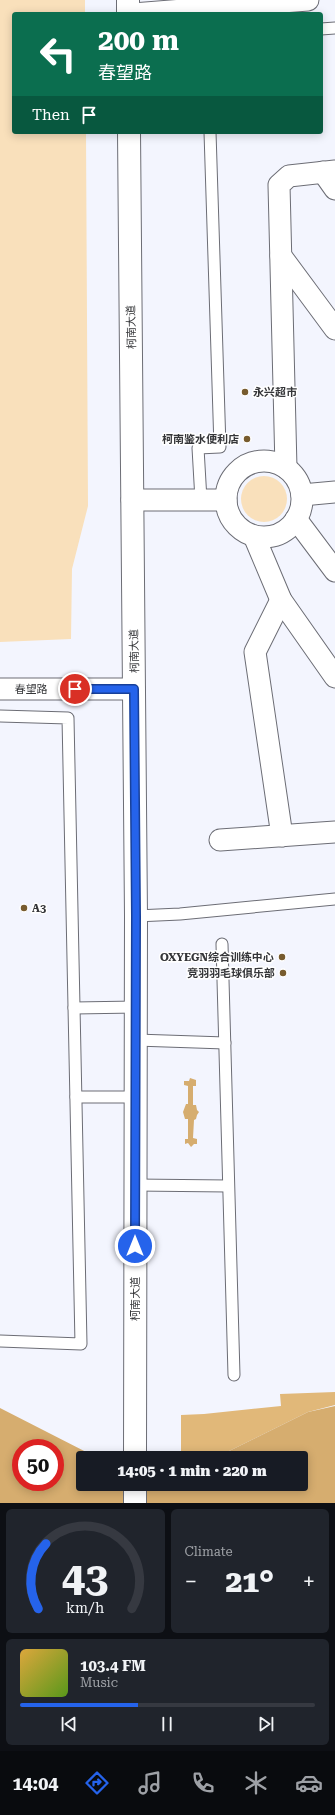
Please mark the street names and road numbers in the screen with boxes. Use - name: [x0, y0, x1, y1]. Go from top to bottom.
- street label: 柯南大道: [125, 305, 138, 349]
- street label: 柯南大道: [128, 629, 141, 673]
- street label: 春望路: [15, 683, 48, 696]
- street label: 柯南大道: [129, 1277, 142, 1321]

